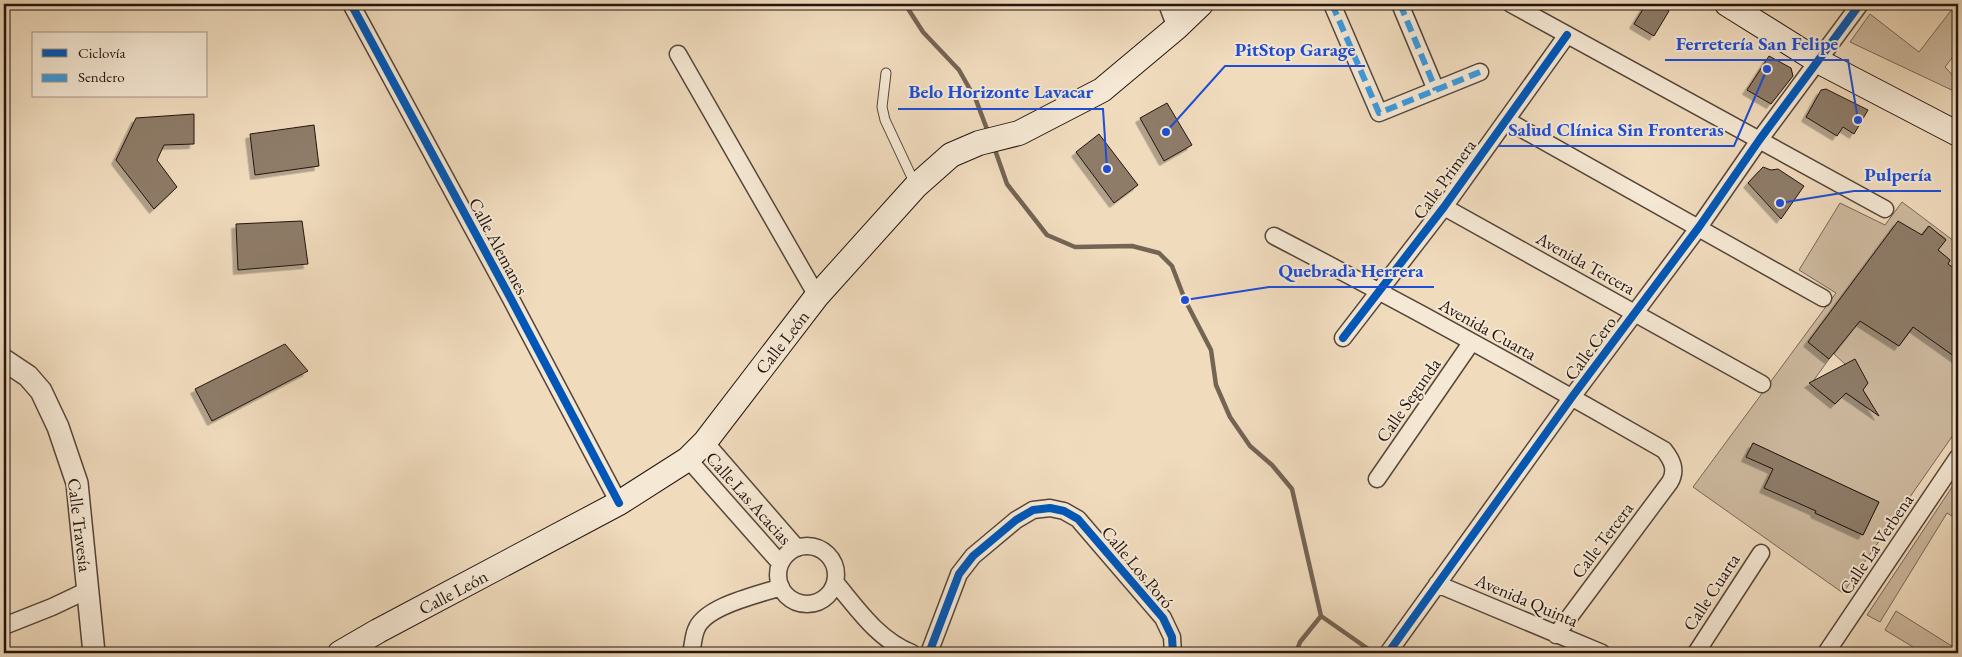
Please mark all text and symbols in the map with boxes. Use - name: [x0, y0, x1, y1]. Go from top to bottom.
- callout: Ferretería San Felipe: [1665, 26, 1848, 60]
- text: Ferretería San Felipe: [1676, 31, 1838, 56]
- legend: [32, 32, 208, 98]
- callout: PitStop Garage: [1225, 32, 1365, 66]
- text: PitStop Garage: [1235, 37, 1355, 62]
- text: Ciclovía: [78, 43, 125, 62]
- text: Sendero: [78, 67, 125, 86]
- callout: Belo Horizonte Lavacar: [898, 75, 1103, 109]
- text: Belo Horizonte Lavacar: [909, 79, 1094, 104]
- callout: Salud Clínica Sin Fronteras: [1498, 112, 1734, 146]
- text: Salud Clínica Sin Fronteras: [1508, 117, 1724, 142]
- street label: Calle Primera: [1407, 134, 1481, 224]
- callout: Pulpería: [1854, 157, 1941, 191]
- text: Pulpería: [1864, 162, 1932, 187]
- street label: Calle Alemanes: [464, 194, 534, 299]
- street label: Avenida Tercera: [1532, 226, 1640, 300]
- callout: Quebrada Herrera: [1269, 253, 1434, 287]
- text: Quebrada Herrera: [1278, 258, 1424, 283]
- street label: Avenida Cuarta: [1434, 292, 1541, 366]
- street label: Calle León: [750, 305, 814, 379]
- street label: Calle Cero: [1559, 311, 1621, 385]
- street label: Calle Segunda: [1371, 353, 1446, 447]
- street label: Calle Las Acacias: [701, 447, 797, 550]
- street label: Calle Travesía: [63, 477, 97, 574]
- street label: Calle La Verbena: [1834, 488, 1919, 599]
- street label: Calle Tercera: [1566, 497, 1639, 583]
- street label: Calle Los Poró: [1097, 521, 1179, 613]
- street label: Calle Cuarta: [1678, 548, 1745, 635]
- street label: Calle León: [414, 564, 492, 620]
- street label: Avenida Quinta: [1471, 568, 1583, 632]

